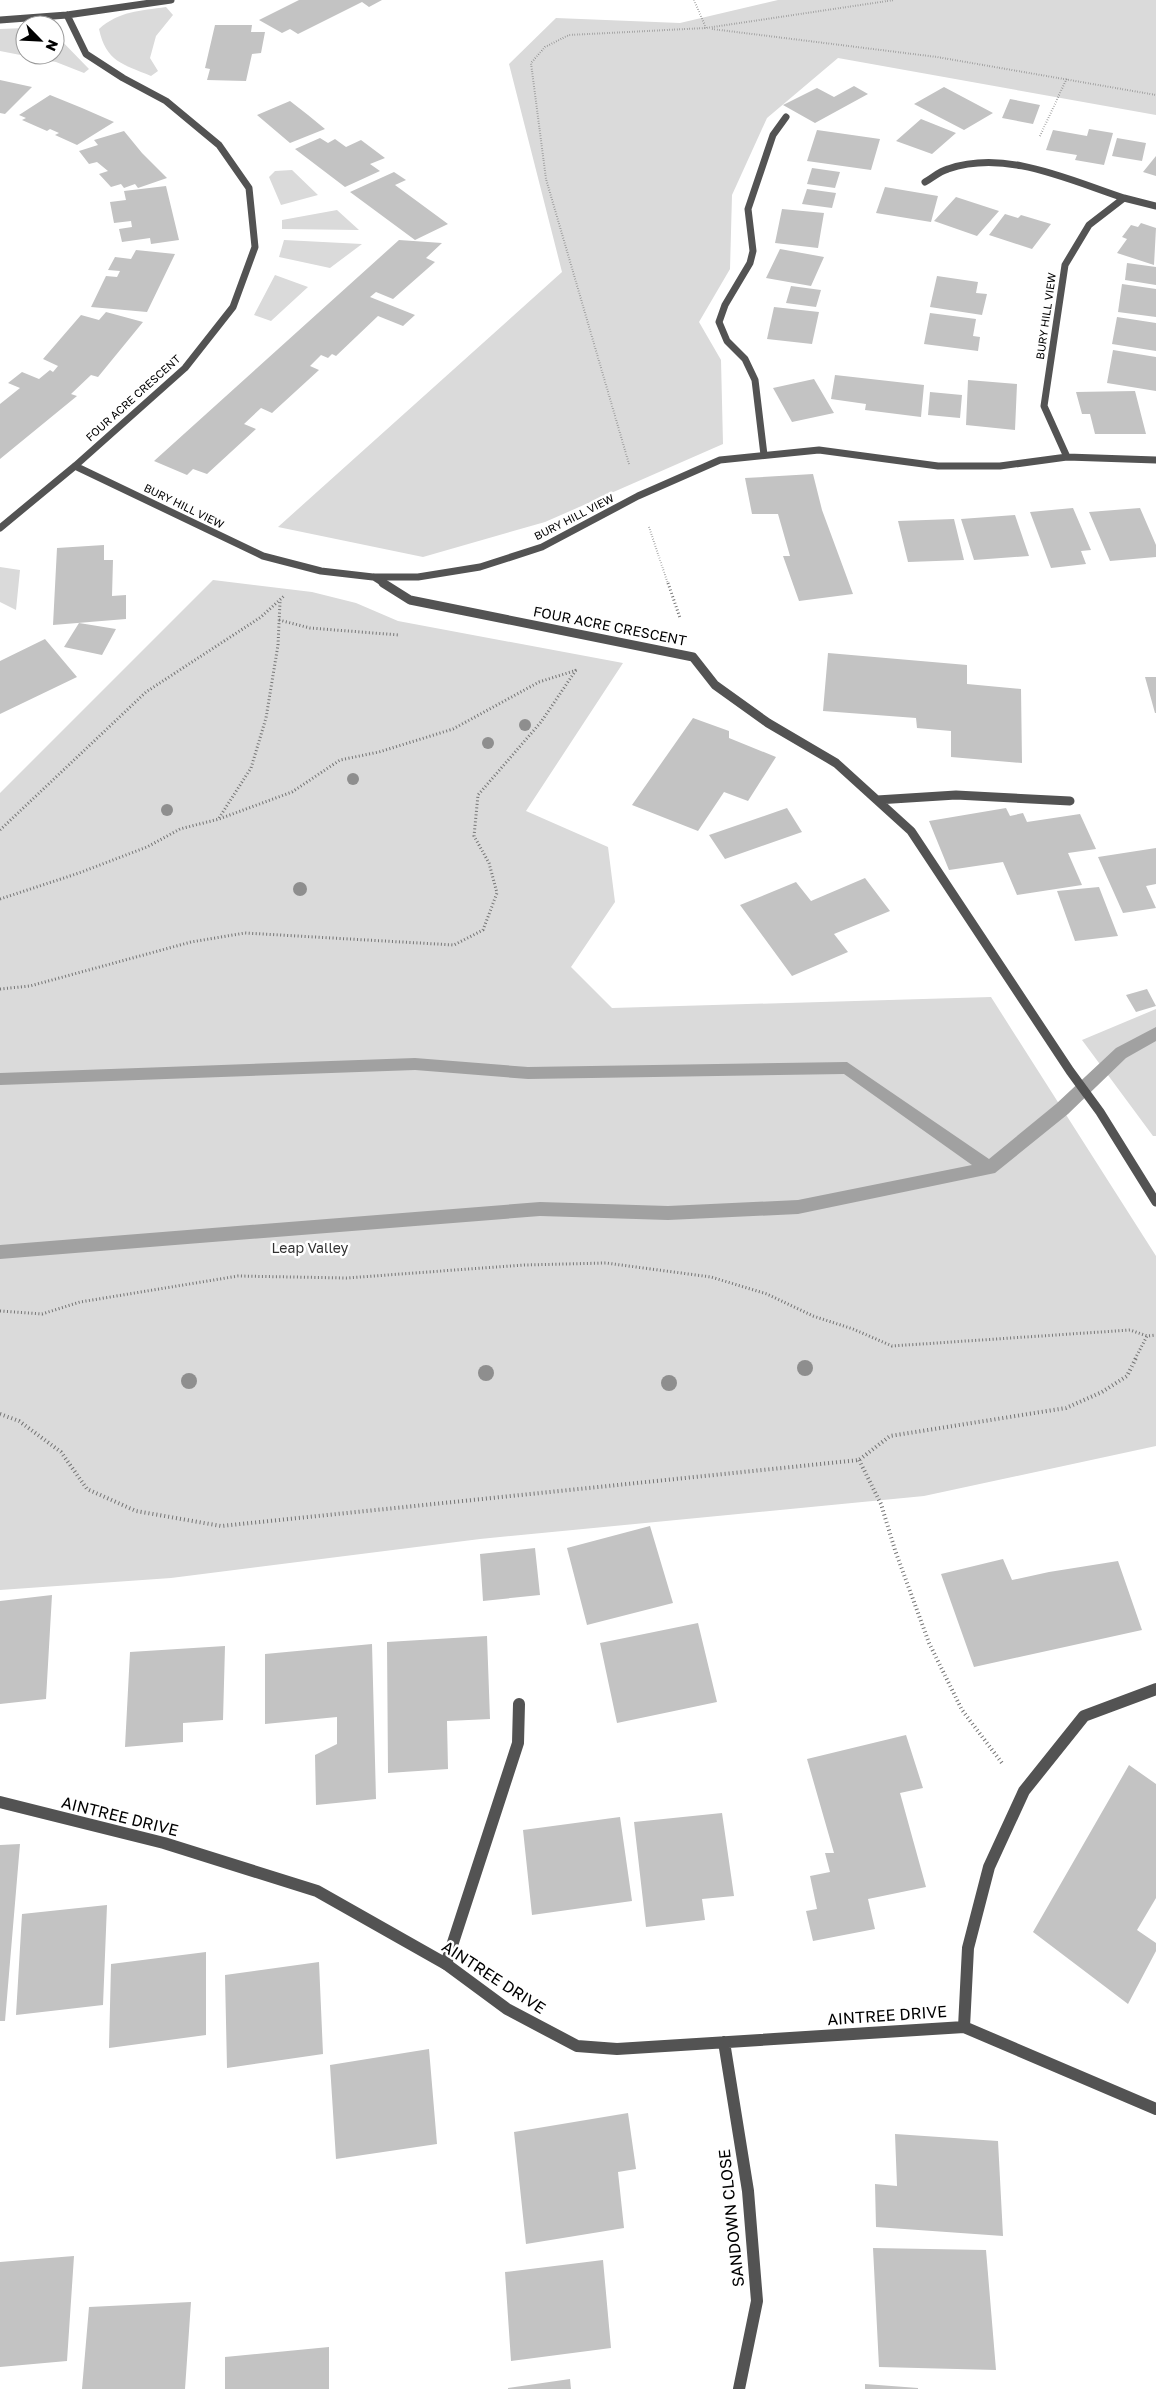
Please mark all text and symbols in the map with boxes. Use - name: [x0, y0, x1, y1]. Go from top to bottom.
- north arrow: [15, 15, 65, 65]
- text: N: [42, 37, 62, 54]
- street label: BURY HILL VIEW: [1033, 271, 1058, 360]
- street label: FOUR ACRE CRESCENT: [83, 352, 183, 443]
- street label: BURY HILL VIEW: [142, 481, 227, 531]
- street label: BURY HILL VIEW: [532, 491, 616, 542]
- street label: FOUR ACRE CRESCENT: [532, 602, 689, 649]
- park label: Leap Valley: [272, 1239, 349, 1256]
- street label: AINTREE DRIVE: [59, 1792, 181, 1840]
- street label: AINTREE DRIVE: [438, 1936, 550, 2018]
- street label: AINTREE DRIVE: [827, 2001, 947, 2029]
- street label: SANDOWN CLOSE: [714, 2148, 748, 2288]

